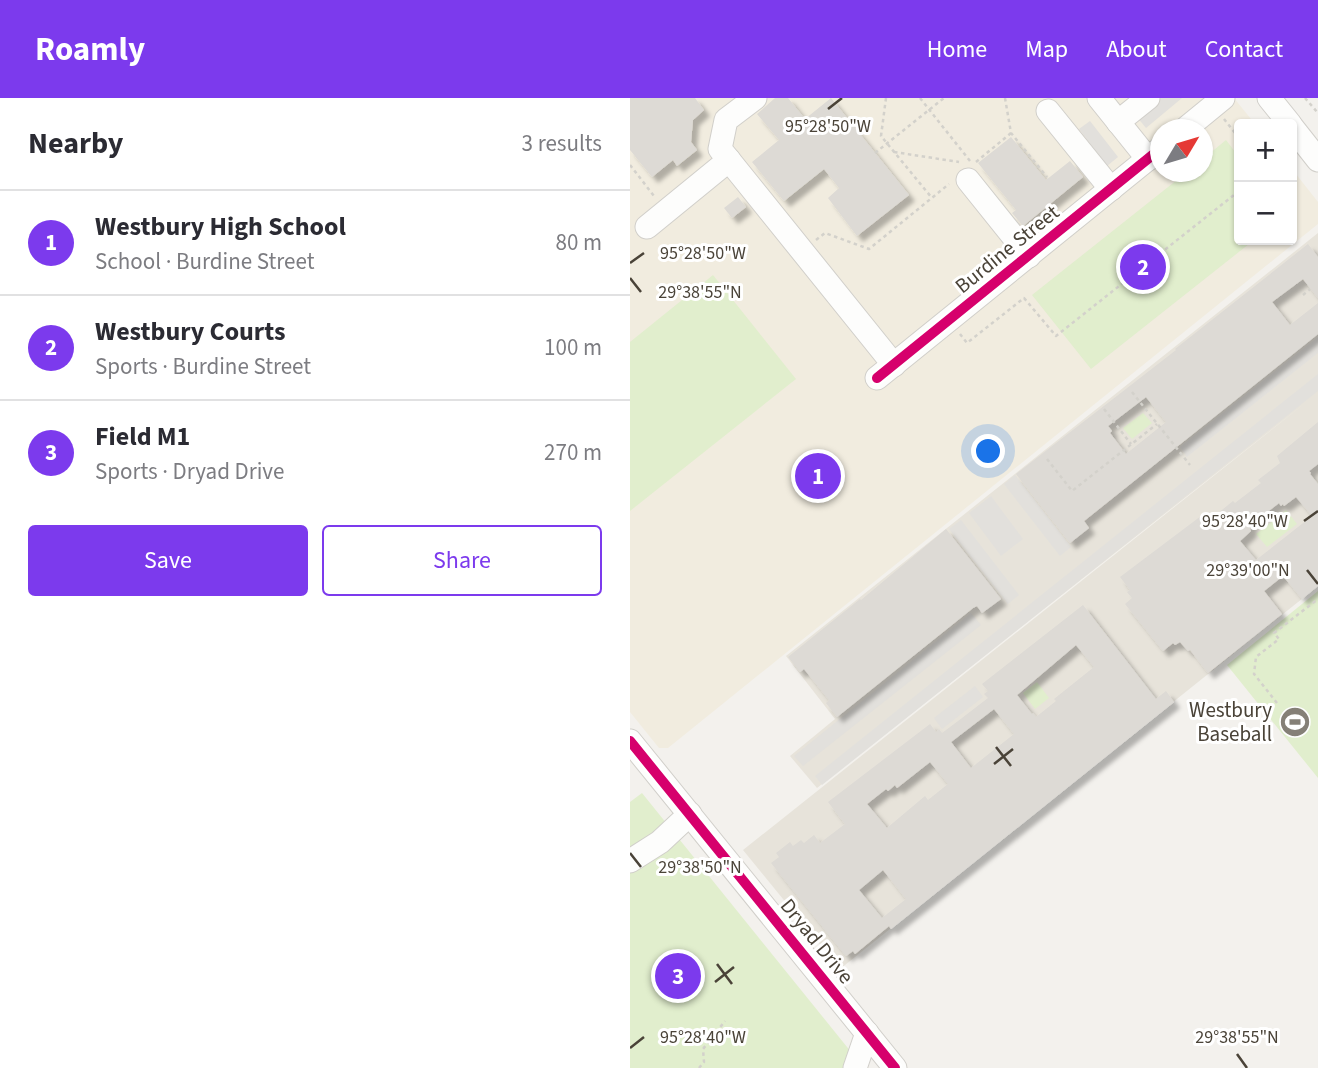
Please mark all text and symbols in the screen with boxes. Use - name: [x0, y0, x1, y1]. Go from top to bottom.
- text: Roamly: [35, 26, 145, 73]
- text: Home: [927, 32, 987, 67]
- text: Map: [1025, 32, 1068, 67]
- text: About: [1106, 32, 1167, 67]
- text: Contact: [1205, 32, 1283, 67]
- text: 95°28'50"W: [785, 114, 871, 139]
- north arrow: [1150, 119, 1213, 182]
- map controls: [1234, 119, 1297, 245]
- button: +: [1234, 119, 1297, 182]
- text: Nearby: [28, 122, 123, 165]
- text: 3 results: [522, 127, 602, 160]
- button: −: [1234, 182, 1297, 245]
- street label: Burdine Street: [948, 198, 1066, 300]
- text: Westbury High School: [95, 208, 346, 245]
- text: 1: [45, 226, 57, 259]
- text: 80 m: [555, 226, 602, 259]
- text: 95°28'50"W: [660, 241, 746, 266]
- pin: 2: [1120, 241, 1166, 293]
- text: School · Burdine Street: [95, 245, 314, 278]
- text: 29°38'55"N: [658, 280, 742, 305]
- text: Westbury Courts: [95, 313, 285, 350]
- text: 2: [45, 331, 57, 364]
- text: 100 m: [544, 331, 602, 364]
- text: Sports · Burdine Street: [95, 350, 311, 383]
- text: Field M1: [95, 418, 190, 455]
- your location: [971, 434, 1005, 468]
- text: 3: [45, 436, 57, 469]
- text: 270 m: [544, 436, 602, 469]
- pin: 1: [795, 450, 841, 502]
- text: Sports · Dryad Drive: [95, 455, 284, 488]
- text: 95°28'40"W: [1202, 509, 1288, 534]
- button: Save: [28, 525, 308, 596]
- button: Share: [322, 525, 602, 596]
- text: 29°39'00"N: [1206, 558, 1290, 583]
- place label: Westbury Baseball: [1189, 695, 1272, 749]
- sports icon: Westbury Baseball: [1278, 705, 1312, 739]
- text: 29°38'50"N: [658, 855, 742, 880]
- street label: Dryad Drive: [773, 892, 861, 990]
- pin: 3: [655, 950, 701, 1002]
- text: 95°28'40"W: [660, 1025, 746, 1050]
- text: 29°38'55"N: [1195, 1025, 1279, 1050]

